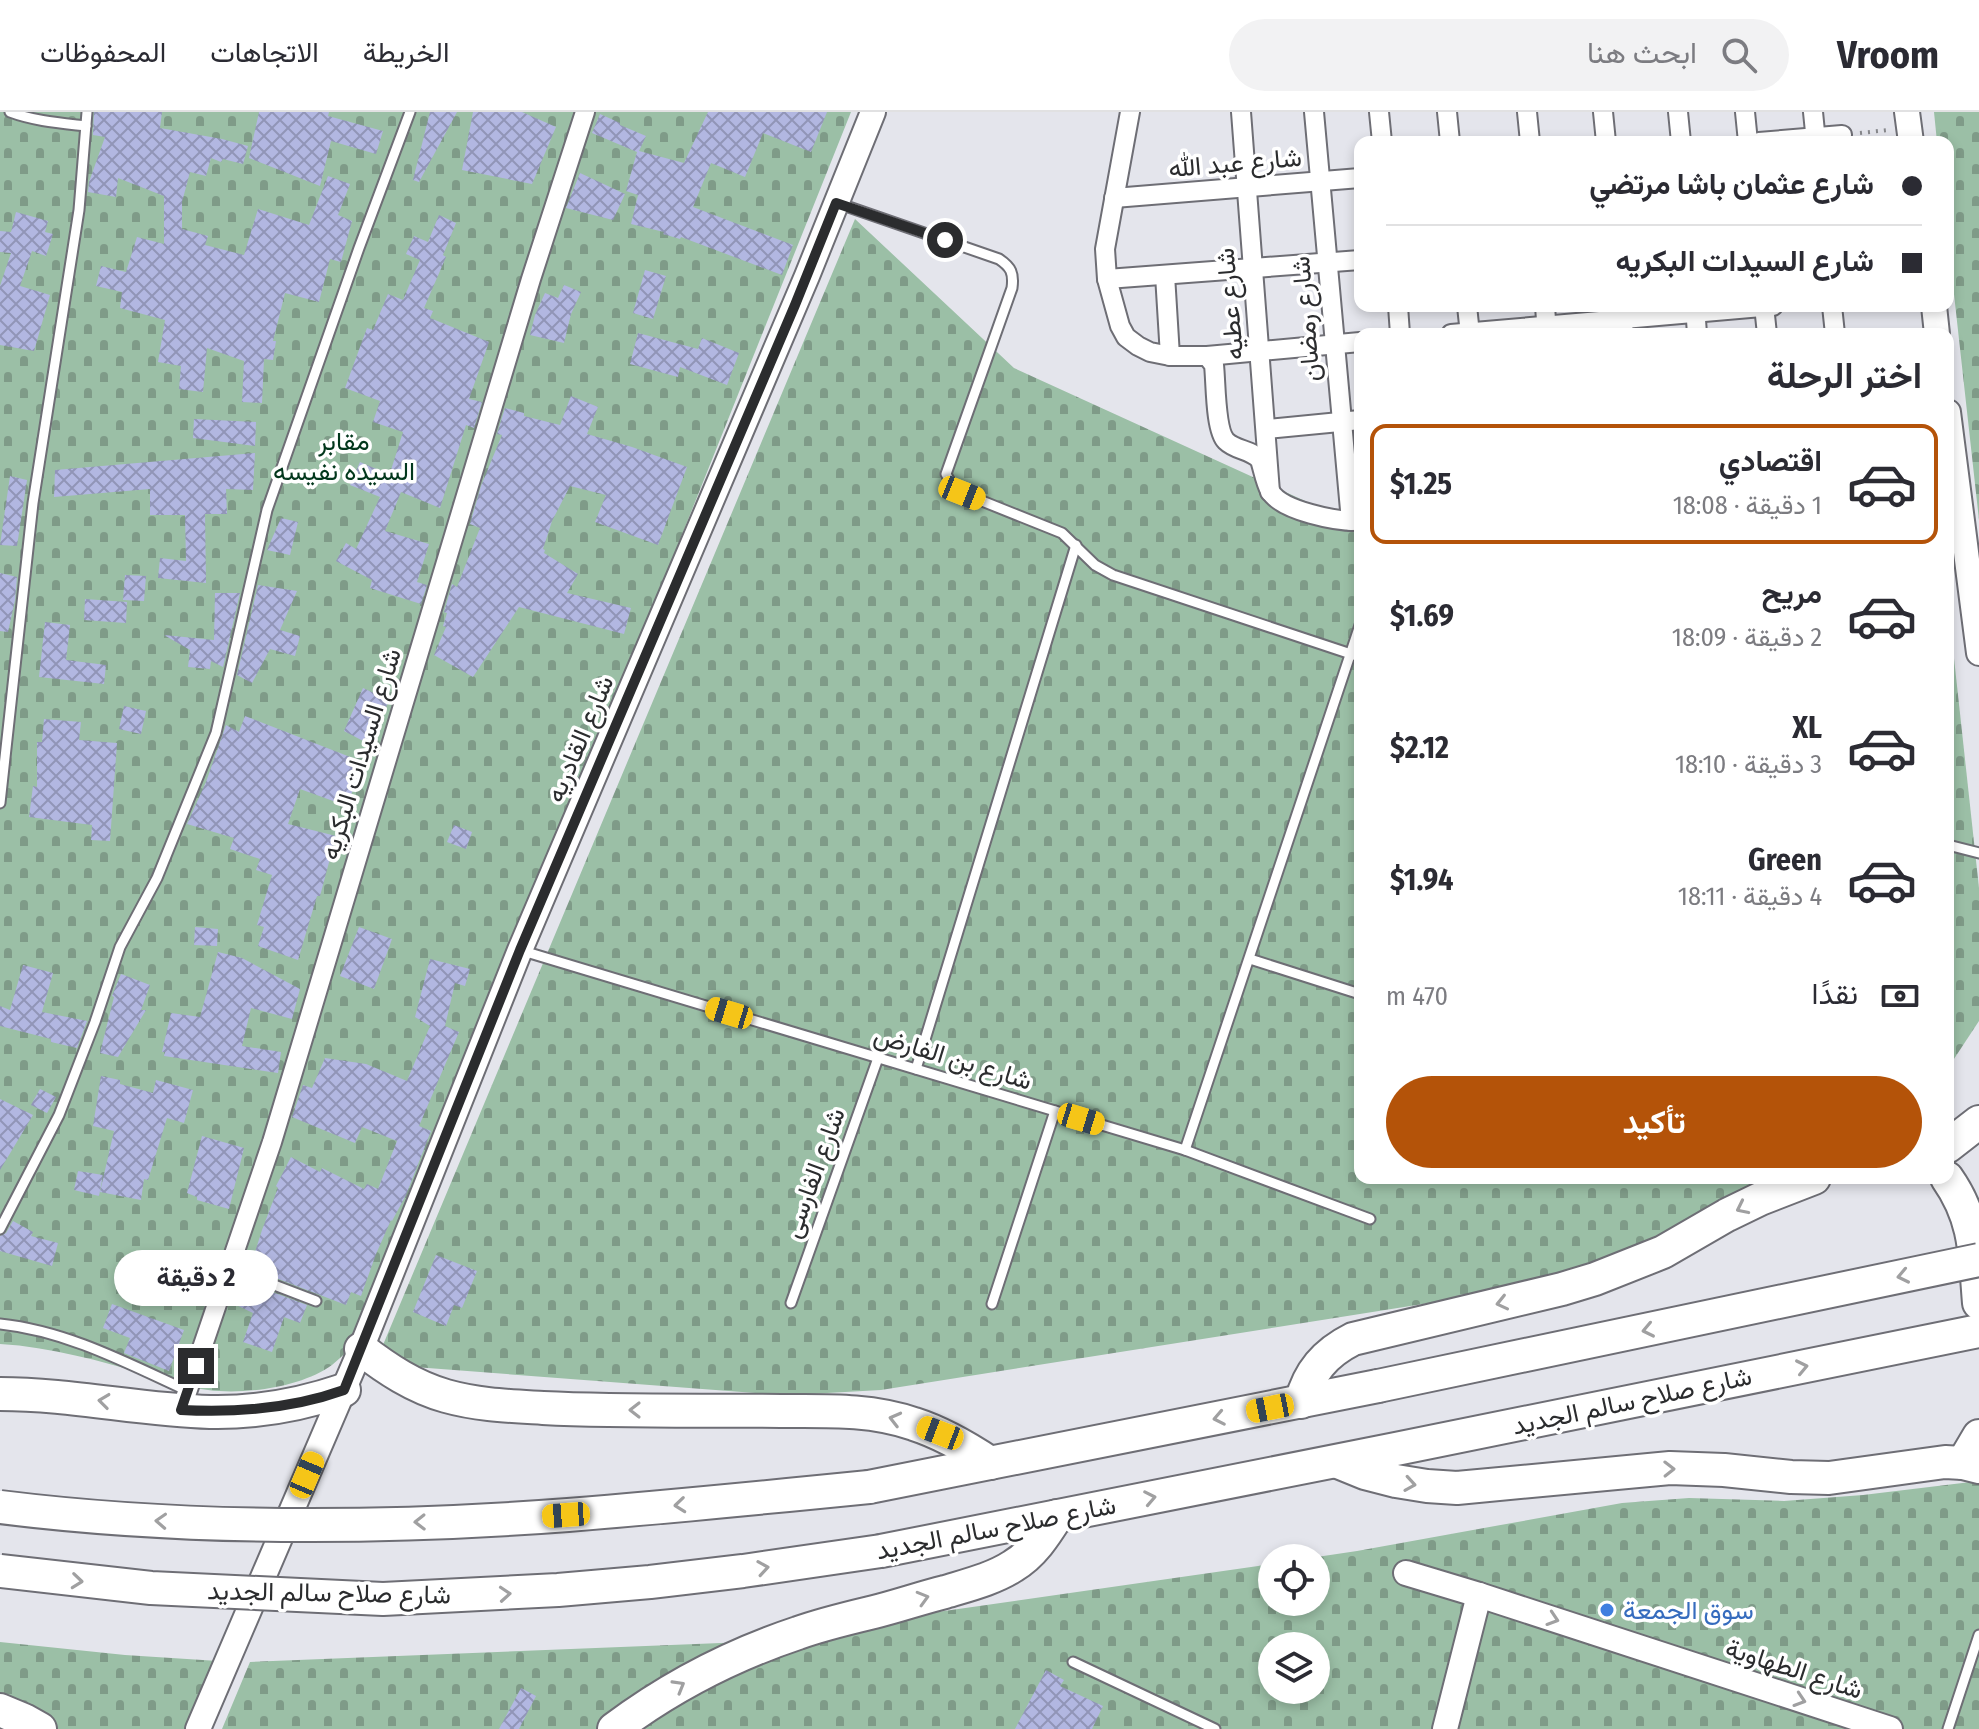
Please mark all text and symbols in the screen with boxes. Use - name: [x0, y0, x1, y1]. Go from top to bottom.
- search box: [1229, 19, 1789, 91]
- text: Vroom: [1837, 32, 1939, 78]
- icon: search: [1717, 33, 1761, 77]
- text: ابحث هنا: [1587, 35, 1697, 71]
- text: المحفوظات: [40, 36, 166, 69]
- text: الاتجاهات: [210, 36, 319, 69]
- text: الخريطة: [363, 36, 449, 69]
- street label: شارع عبد الله: [1167, 142, 1303, 186]
- text: شارع عثمان باشا مرتضي: [1589, 166, 1874, 202]
- route start: [927, 222, 963, 258]
- text: شارع السيدات البكريه: [1615, 243, 1874, 279]
- street label: شارع عطيه: [1210, 246, 1252, 361]
- street label: شارع رمضان: [1285, 255, 1329, 383]
- text: اختر الرحلة: [1767, 354, 1922, 398]
- park label: مقابر السيده نفيسه: [273, 426, 415, 487]
- text: اقتصادي: [1719, 443, 1822, 479]
- icon: car: [1846, 448, 1918, 520]
- text: $1.25: [1390, 466, 1452, 502]
- car: [935, 473, 989, 513]
- text: 1 دقيقة · 18:08: [1673, 490, 1822, 521]
- text: مريح: [1762, 575, 1822, 611]
- icon: car: [1846, 580, 1918, 652]
- text: $1.69: [1390, 598, 1454, 634]
- text: 2 دقيقة · 18:09: [1672, 622, 1822, 653]
- street label: شارع السيدات البكريه: [314, 645, 410, 864]
- street label: شارع القادريه: [539, 671, 622, 808]
- text: XL: [1792, 710, 1822, 746]
- icon: car: [1846, 712, 1918, 784]
- text: $2.12: [1390, 730, 1449, 766]
- text: 3 دقيقة · 18:10: [1675, 749, 1822, 780]
- text: Green: [1748, 842, 1822, 878]
- icon: car: [1846, 844, 1918, 916]
- text: $1.94: [1390, 862, 1453, 898]
- text: 4 دقيقة · 18:11: [1678, 881, 1822, 912]
- icon: cash: [1878, 974, 1922, 1018]
- text: نقدًا: [1812, 976, 1858, 1012]
- text: 470 m: [1386, 981, 1448, 1012]
- car: [703, 995, 755, 1031]
- street label: شارع بن الفارض: [870, 1019, 1036, 1099]
- button: تأكيد: [1386, 1076, 1922, 1168]
- car: [1055, 1101, 1107, 1137]
- street label: شارع الفارسى: [776, 1104, 854, 1243]
- one-way arrow: [1736, 1198, 1751, 1214]
- callout: 2 دقيقة: [114, 1250, 278, 1306]
- text: 2 دقيقة: [157, 1262, 235, 1293]
- one-way arrow: [1896, 1267, 1910, 1284]
- one-way arrow: [1496, 1294, 1510, 1311]
- one-way arrow: [1642, 1321, 1656, 1338]
- route end: [178, 1348, 214, 1384]
- one-way arrow: [1794, 1359, 1808, 1376]
- street label: شارع صلاح سالم الجديد: [1510, 1361, 1755, 1443]
- one-way arrow: [97, 1392, 110, 1409]
- car: [1244, 1392, 1296, 1424]
- one-way arrow: [628, 1401, 641, 1419]
- one-way arrow: [1213, 1409, 1227, 1426]
- one-way arrow: [888, 1411, 902, 1428]
- car: [913, 1413, 967, 1453]
- car: [287, 1448, 327, 1502]
- one-way arrow: [1663, 1460, 1676, 1478]
- one-way arrow: [1403, 1474, 1417, 1491]
- street label: شارع صلاح سالم الجديد: [873, 1490, 1119, 1568]
- one-way arrow: [1143, 1490, 1156, 1507]
- one-way arrow: [673, 1497, 686, 1514]
- car: [541, 1501, 591, 1529]
- one-way arrow: [154, 1512, 167, 1529]
- one-way arrow: [413, 1514, 426, 1531]
- map controls: [1258, 1544, 1330, 1704]
- button: locate: [1258, 1544, 1330, 1616]
- one-way arrow: [756, 1560, 770, 1577]
- one-way arrow: [71, 1572, 84, 1589]
- street label: شارع صلاح سالم الجديد: [207, 1575, 451, 1613]
- one-way arrow: [499, 1585, 512, 1602]
- one-way arrow: [915, 1591, 929, 1607]
- place label: سوق الجمعة: [1623, 1595, 1754, 1626]
- marker: سوق الجمعة: [1598, 1601, 1616, 1619]
- one-way arrow: [1546, 1610, 1560, 1626]
- button: layers: [1258, 1632, 1330, 1704]
- street label: شارع الطهاوية: [1721, 1632, 1866, 1708]
- one-way arrow: [670, 1680, 685, 1696]
- one-way arrow: [1793, 1691, 1807, 1707]

